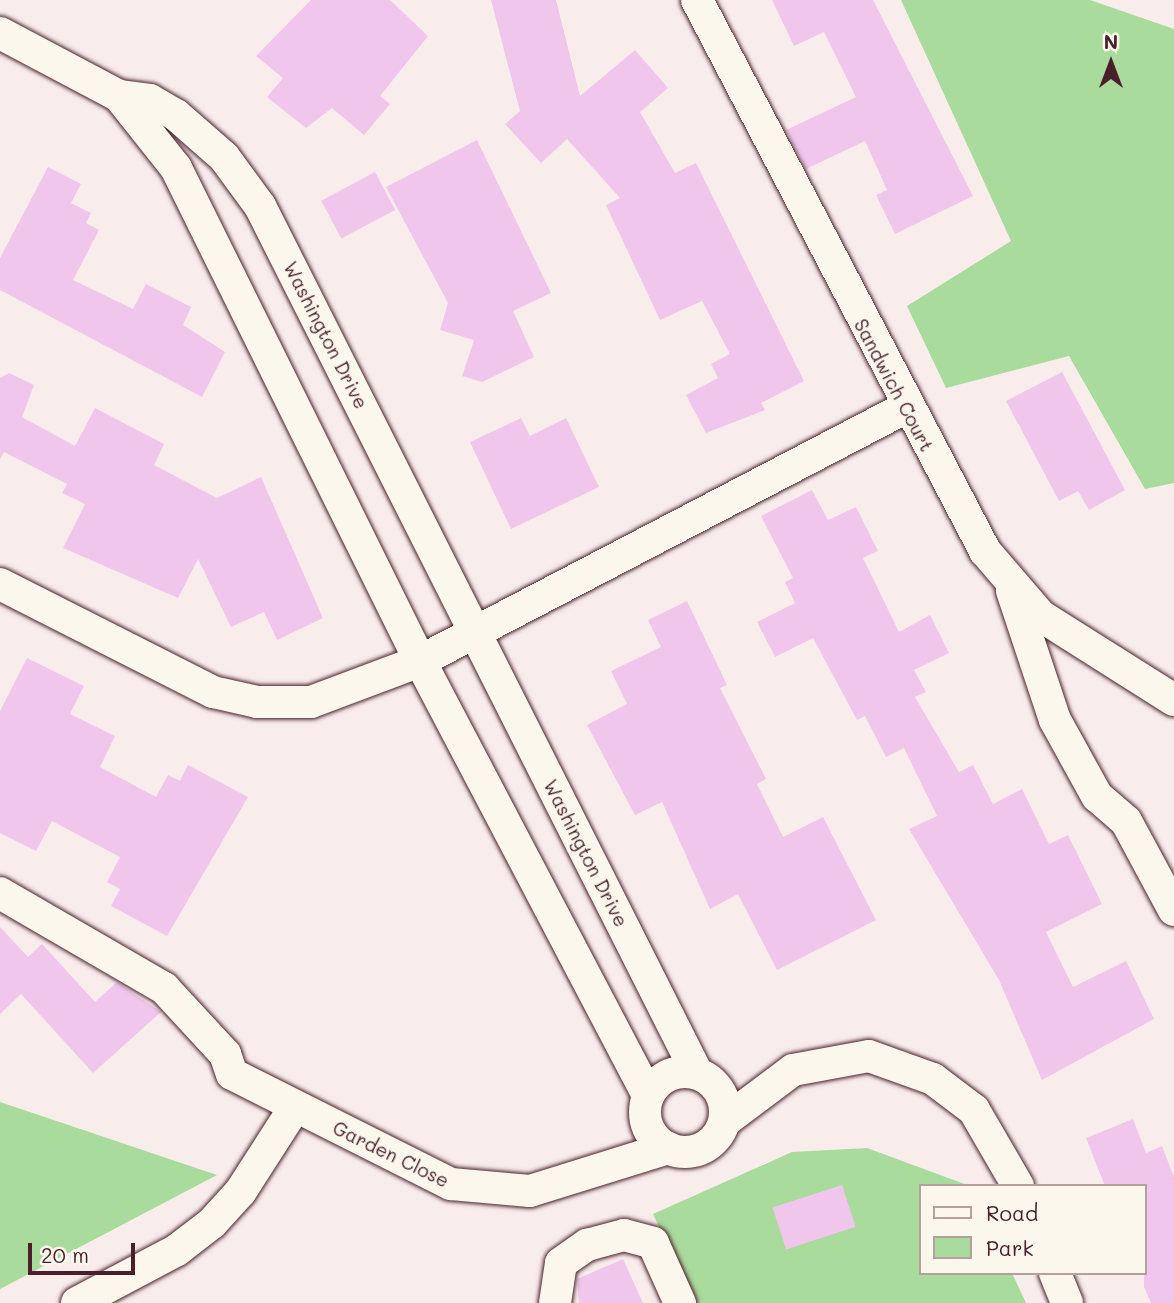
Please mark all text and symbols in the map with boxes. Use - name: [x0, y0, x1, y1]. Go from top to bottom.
- north arrow: [1076, 28, 1146, 98]
- text: N: [1104, 29, 1118, 54]
- street label: Washington Drive: [279, 258, 373, 412]
- street label: Sandwich Court: [849, 315, 939, 455]
- street label: Washington Drive: [539, 776, 633, 930]
- street label: Garden Close: [329, 1116, 453, 1192]
- legend: [918, 1184, 1146, 1275]
- text: Road: [986, 1199, 1038, 1226]
- scale bar: [32, 1230, 138, 1274]
- text: Park: [986, 1234, 1034, 1261]
- text: 20 m: [41, 1241, 89, 1268]

